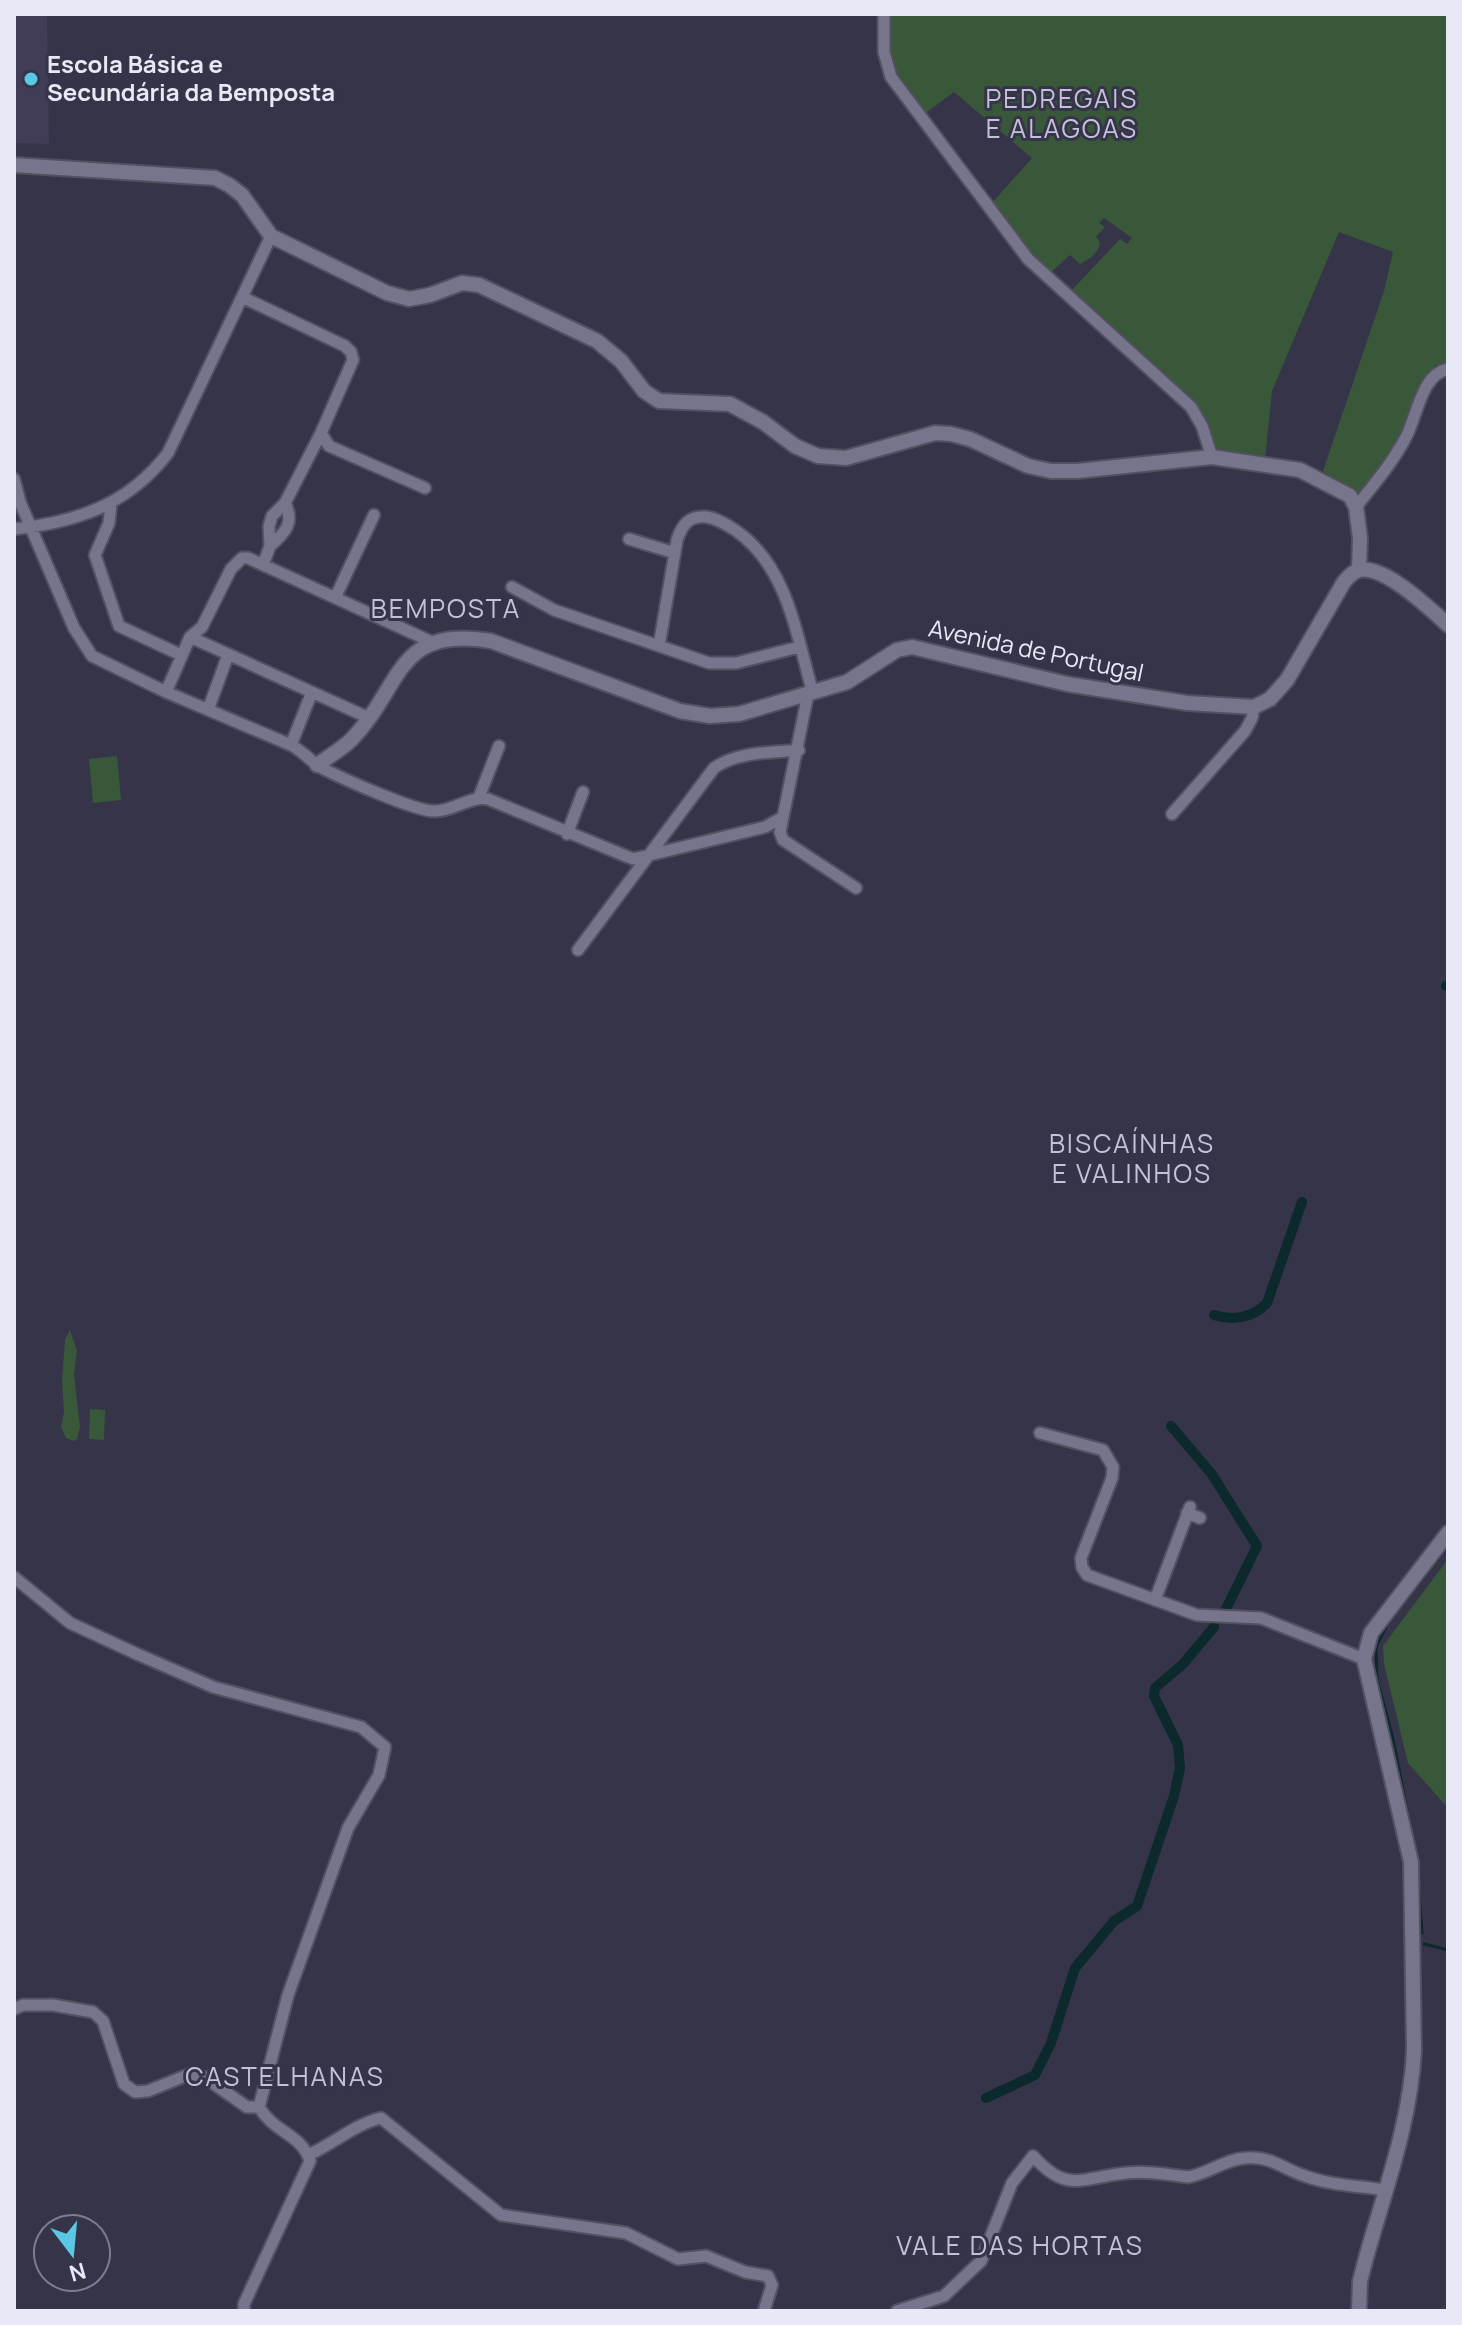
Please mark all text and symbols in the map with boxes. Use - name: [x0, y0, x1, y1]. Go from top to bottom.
- place label: Escola Básica e Secundária da Bemposta: [47, 47, 335, 108]
- marker: Escola Básica e Secundária da Bemposta: [22, 70, 40, 88]
- district label: PEDREGAIS E ALAGOAS: [986, 80, 1138, 146]
- district label: BEMPOSTA: [371, 590, 521, 626]
- street label: Avenida de Portugal: [926, 611, 1147, 688]
- district label: BISCAÍNHAS E VALINHOS: [1049, 1125, 1215, 1191]
- district label: CASTELHANAS: [185, 2058, 385, 2094]
- north arrow: [32, 2213, 112, 2293]
- district label: VALE DAS HORTAS: [896, 2227, 1144, 2263]
- text: N: [66, 2256, 89, 2289]

